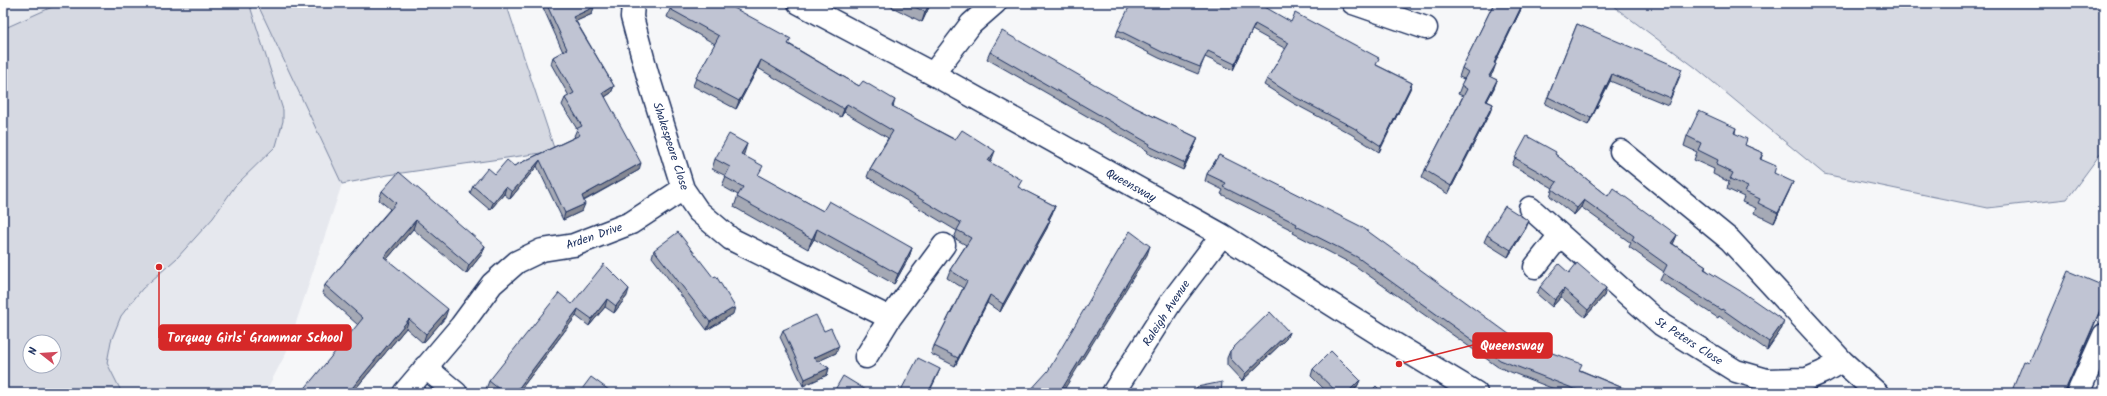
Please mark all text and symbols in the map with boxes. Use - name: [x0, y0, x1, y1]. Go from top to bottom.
- street label: Shakespeare Close: [647, 100, 694, 193]
- street label: Queensway: [1102, 164, 1160, 207]
- street label: Arden Drive: [563, 218, 626, 255]
- street label: Raleigh Avenue: [1138, 276, 1195, 350]
- street label: St Peters Close: [1651, 312, 1727, 371]
- callout: Torquay Girls' Grammar School: [159, 325, 351, 350]
- text: Torquay Girls' Grammar School: [167, 328, 343, 349]
- callout: Queensway: [1473, 333, 1552, 358]
- north arrow: [22, 334, 62, 374]
- text: Queensway: [1480, 336, 1544, 357]
- text: N: [24, 345, 43, 357]

